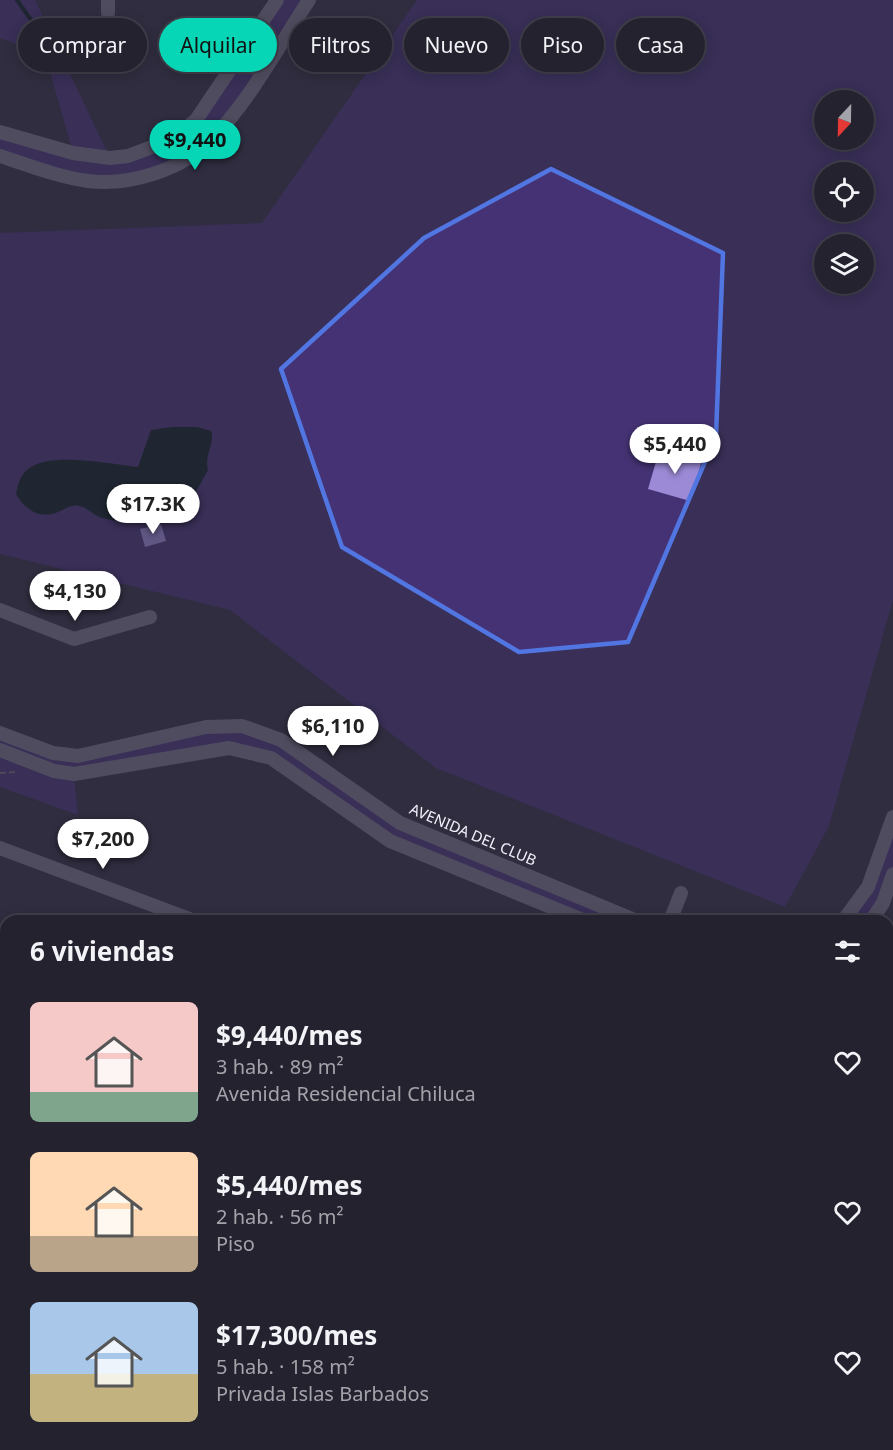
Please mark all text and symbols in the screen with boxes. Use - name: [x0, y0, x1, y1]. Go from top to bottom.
- chip: Comprar: [18, 18, 147, 72]
- chip: Alquilar: [159, 18, 277, 72]
- chip: Filtros: [289, 18, 392, 72]
- chip: Nuevo: [404, 18, 509, 72]
- chip: Piso: [521, 18, 604, 72]
- chip: Casa: [616, 18, 705, 72]
- north arrow: [814, 90, 874, 150]
- map controls: [814, 90, 874, 294]
- pin: $9,440: [146, 120, 244, 171]
- text: $9,440: [164, 126, 226, 153]
- button: locate: [814, 162, 874, 222]
- button: layers: [814, 234, 874, 294]
- pin: $5,440: [626, 424, 724, 475]
- text: $5,440: [644, 430, 706, 457]
- pin: $17.3K: [104, 484, 202, 535]
- text: $17.3K: [121, 490, 185, 517]
- pin: $4,130: [26, 571, 124, 622]
- text: $4,130: [44, 577, 106, 604]
- pin: $6,110: [284, 706, 382, 757]
- text: $6,110: [302, 712, 364, 739]
- street label: AVENIDA DEL CLUB: [407, 798, 540, 870]
- pin: $7,200: [54, 819, 152, 870]
- text: $7,200: [72, 825, 134, 852]
- text: 6 viviendas: [30, 933, 174, 969]
- icon: filters: [831, 935, 864, 968]
- text: $9,440/mes: [216, 1017, 362, 1053]
- icon: home: [78, 1026, 150, 1098]
- icon: heart: [831, 1046, 864, 1079]
- text: 3 hab. · 89 m²: [216, 1053, 343, 1080]
- text: Avenida Residencial Chiluca: [216, 1080, 476, 1107]
- text: $5,440/mes: [216, 1167, 362, 1203]
- icon: home: [78, 1176, 150, 1248]
- icon: heart: [831, 1196, 864, 1229]
- text: 2 hab. · 56 m²: [216, 1203, 343, 1230]
- text: Piso: [216, 1230, 255, 1257]
- text: $17,300/mes: [216, 1317, 377, 1353]
- icon: home: [78, 1326, 150, 1398]
- icon: heart: [831, 1346, 864, 1379]
- text: 5 hab. · 158 m²: [216, 1353, 355, 1380]
- text: Privada Islas Barbados: [216, 1380, 429, 1407]

